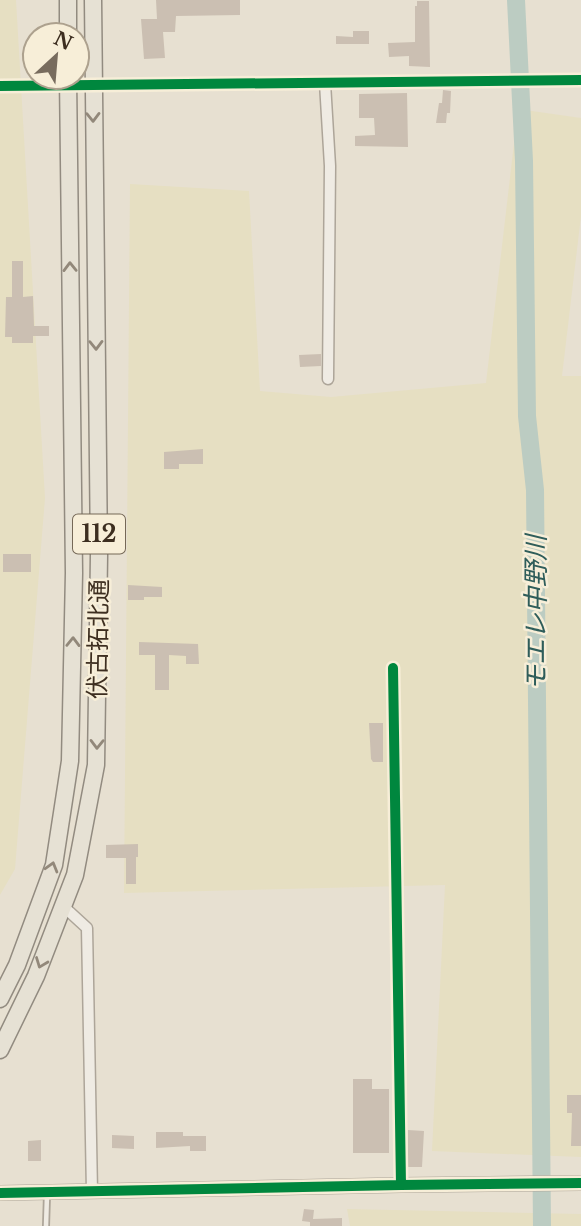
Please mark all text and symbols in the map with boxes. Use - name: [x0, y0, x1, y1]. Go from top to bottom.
- north arrow: [21, 21, 91, 91]
- text: N: [50, 27, 76, 55]
- one-way arrow: [86, 112, 101, 123]
- one-way arrow: [62, 261, 78, 272]
- one-way arrow: [88, 340, 104, 350]
- road number: 112: [73, 514, 125, 554]
- water label: モエレ中野川: [520, 532, 552, 691]
- street label: 伏古拓北通: [82, 579, 114, 699]
- one-way arrow: [65, 636, 80, 647]
- one-way arrow: [89, 739, 105, 749]
- one-way arrow: [43, 862, 58, 874]
- one-way arrow: [36, 956, 50, 968]

